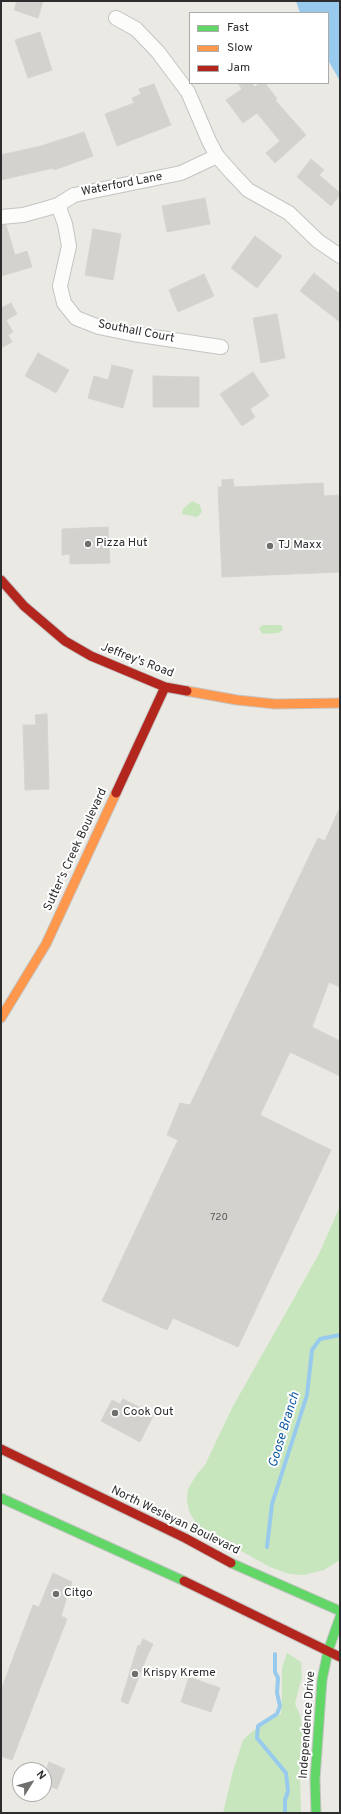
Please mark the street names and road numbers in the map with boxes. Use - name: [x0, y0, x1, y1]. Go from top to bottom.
- street label: Waterford Lane: [80, 170, 164, 200]
- street label: Southall Court: [96, 318, 176, 346]
- street label: Jeffrey's Road: [99, 641, 175, 681]
- street label: Sutter's Creek Boulevard: [41, 786, 111, 914]
- street label: North Wesleyan Boulevard: [108, 1484, 242, 1558]
- street label: Independence Drive: [297, 1671, 319, 1779]

